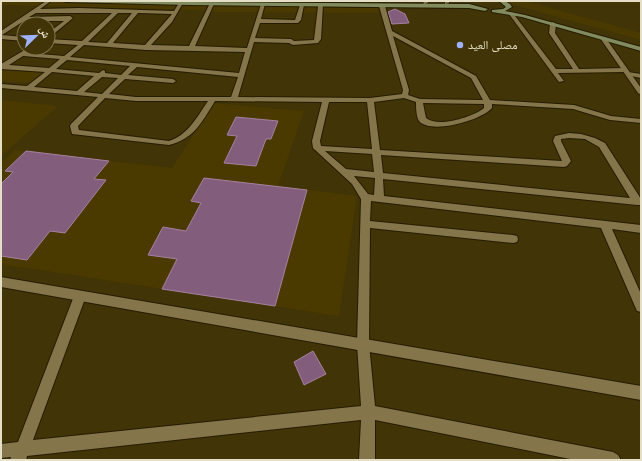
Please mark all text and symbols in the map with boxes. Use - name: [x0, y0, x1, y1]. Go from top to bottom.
- north arrow: [16, 16, 56, 56]
- text: ش: [36, 24, 53, 41]
- place label: مصلى العيد: [468, 38, 518, 52]
- marker: مصلى العيد: [455, 40, 465, 50]

